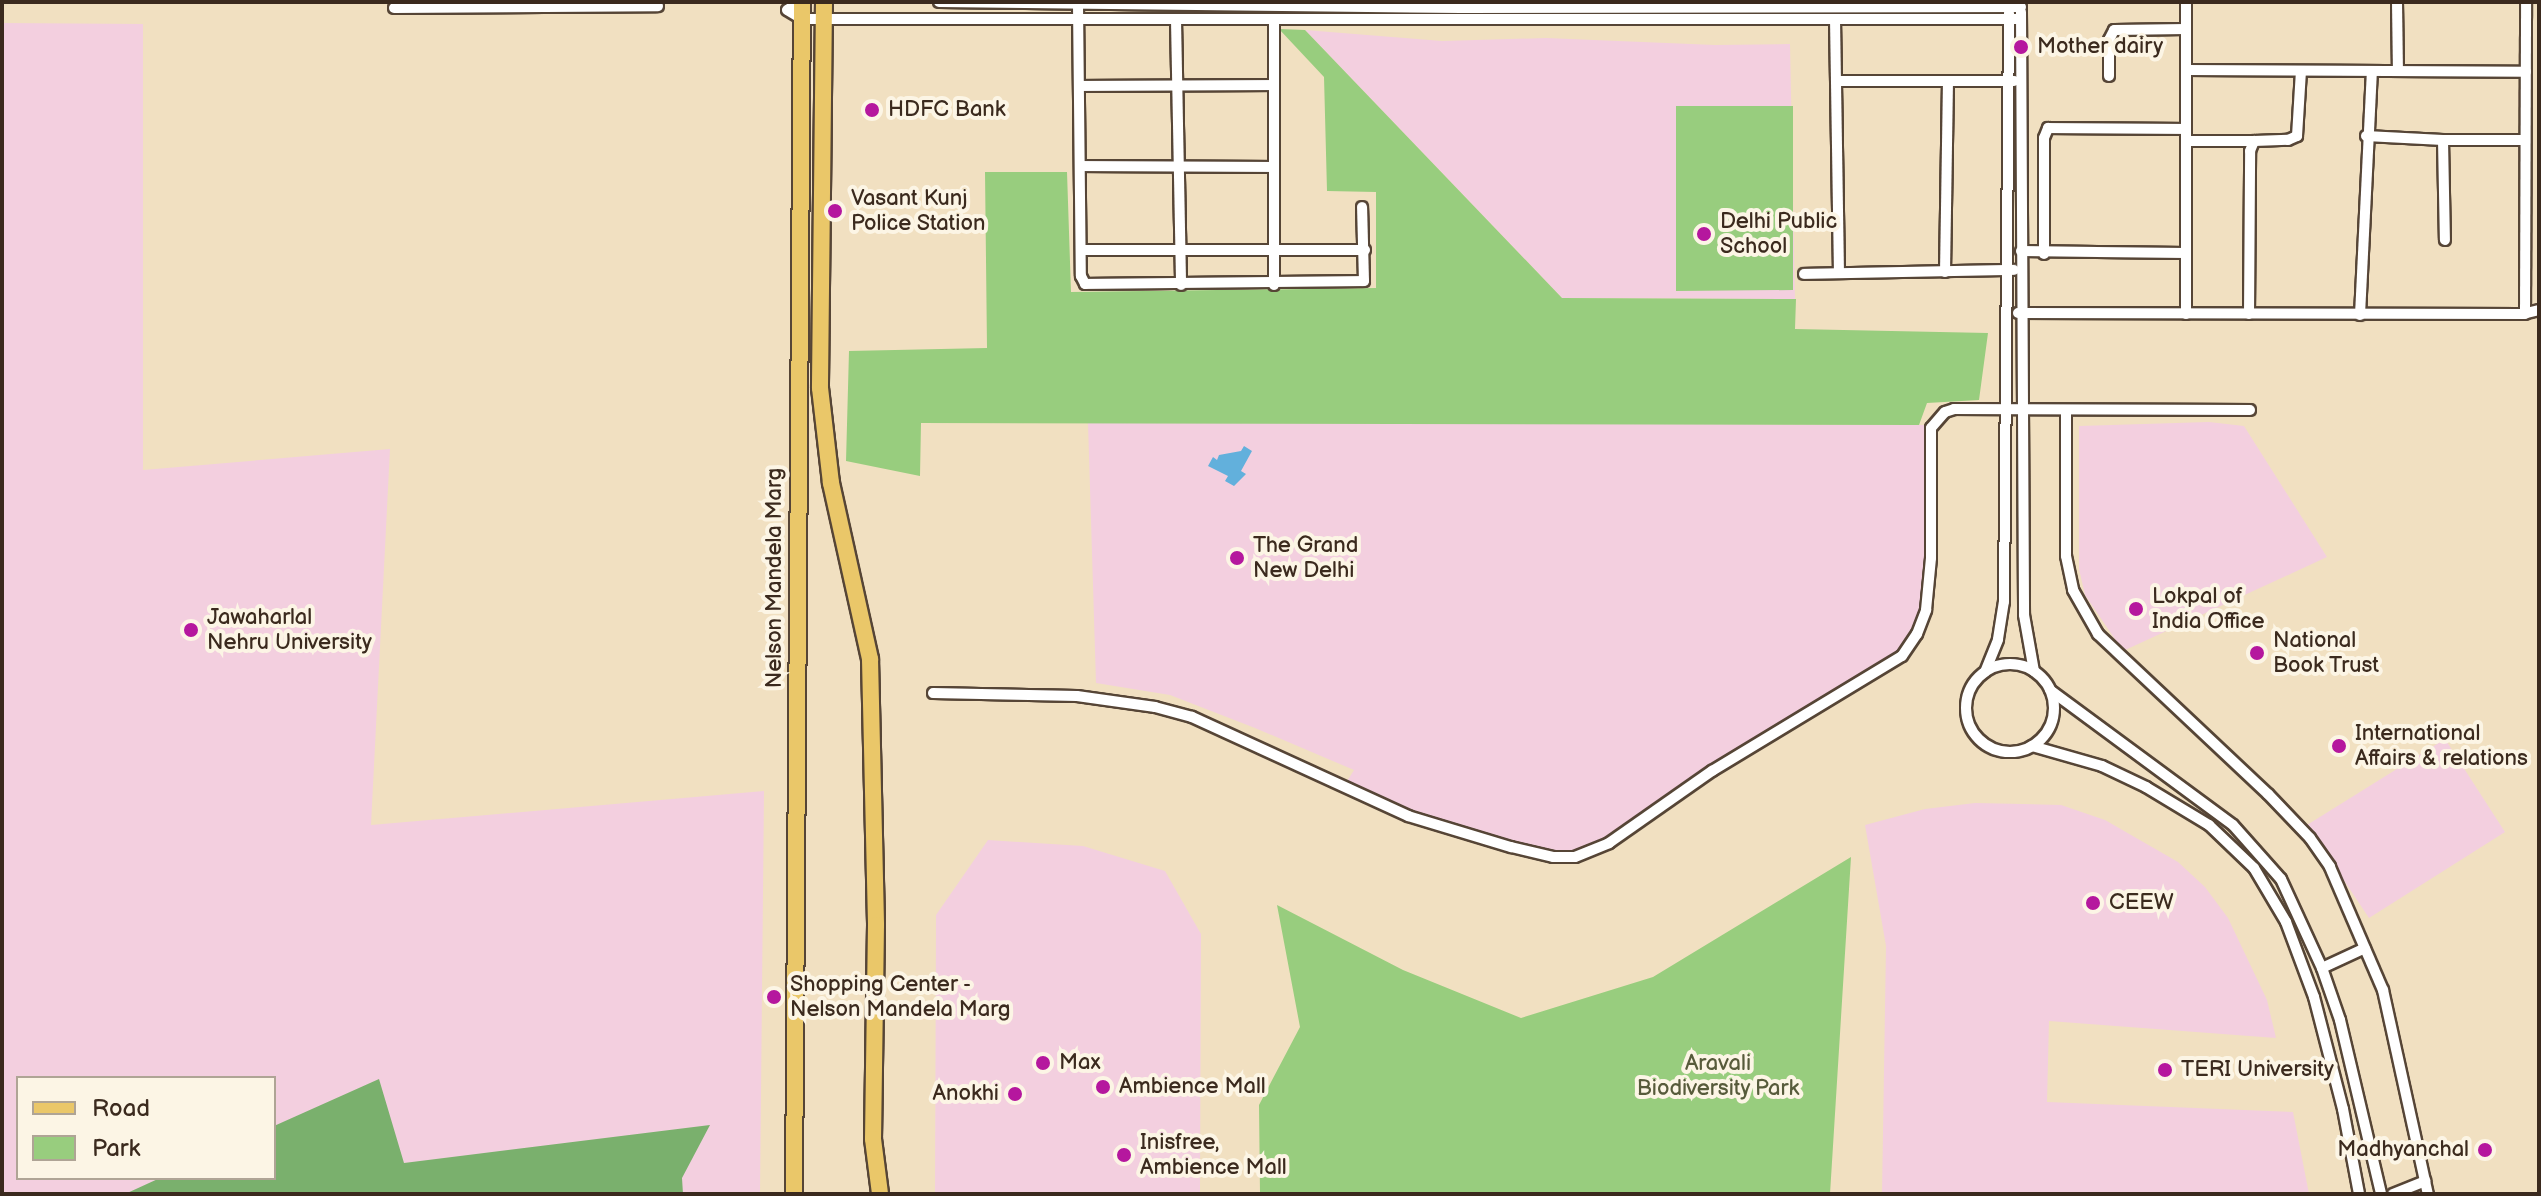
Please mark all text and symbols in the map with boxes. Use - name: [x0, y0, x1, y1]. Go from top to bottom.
- place label: Mother dairy: [2037, 34, 2163, 60]
- marker: Mother dairy: [2012, 38, 2030, 56]
- place label: HDFC Bank: [888, 97, 1006, 123]
- marker: HDFC Bank: [863, 101, 881, 119]
- place label: Vasant Kunj Police Station: [851, 185, 986, 236]
- marker: Vasant Kunj Police Station: [826, 202, 844, 220]
- place label: Delhi Public School: [1720, 208, 1837, 260]
- marker: Delhi Public School: [1695, 225, 1713, 243]
- street label: Nelson Mandela Marg: [762, 468, 788, 688]
- place label: The Grand New Delhi: [1253, 532, 1358, 584]
- marker: The Grand New Delhi: [1228, 549, 1246, 567]
- place label: Lokpal of India Office: [2152, 583, 2265, 634]
- marker: Lokpal of India Office: [2127, 600, 2145, 618]
- place label: Jawaharlal Nehru University: [207, 604, 372, 656]
- marker: Jawaharlal Nehru University: [182, 621, 200, 639]
- place label: National Book Trust: [2273, 627, 2380, 678]
- marker: National Book Trust: [2248, 644, 2266, 662]
- place label: International Affairs & relations: [2355, 720, 2528, 772]
- marker: International Affairs & relations: [2330, 737, 2348, 755]
- place label: CEEW: [2109, 890, 2174, 916]
- marker: CEEW: [2084, 894, 2102, 912]
- place label: Shopping Center - Nelson Mandela Marg: [790, 971, 1011, 1022]
- marker: Shopping Center - Nelson Mandela Marg: [765, 988, 783, 1006]
- place label: Max: [1059, 1050, 1101, 1076]
- park label: Aravali Biodiversity Park: [1636, 1050, 1800, 1102]
- marker: Max: [1034, 1054, 1052, 1072]
- place label: TERI University: [2181, 1057, 2334, 1083]
- marker: TERI University: [2156, 1061, 2174, 1079]
- place label: Ambience Mall: [1119, 1074, 1266, 1100]
- legend: [16, 1076, 276, 1180]
- marker: Ambience Mall: [1094, 1078, 1112, 1096]
- place label: Anokhi: [933, 1081, 999, 1107]
- marker: Anokhi: [1006, 1085, 1024, 1103]
- text: Road: [92, 1094, 150, 1123]
- place label: Inisfree, Ambience Mall: [1140, 1129, 1287, 1180]
- text: Park: [92, 1134, 140, 1163]
- place label: Madhyanchal: [2337, 1137, 2469, 1163]
- marker: Madhyanchal: [2476, 1141, 2494, 1159]
- marker: Inisfree, Ambience Mall: [1115, 1146, 1133, 1164]

